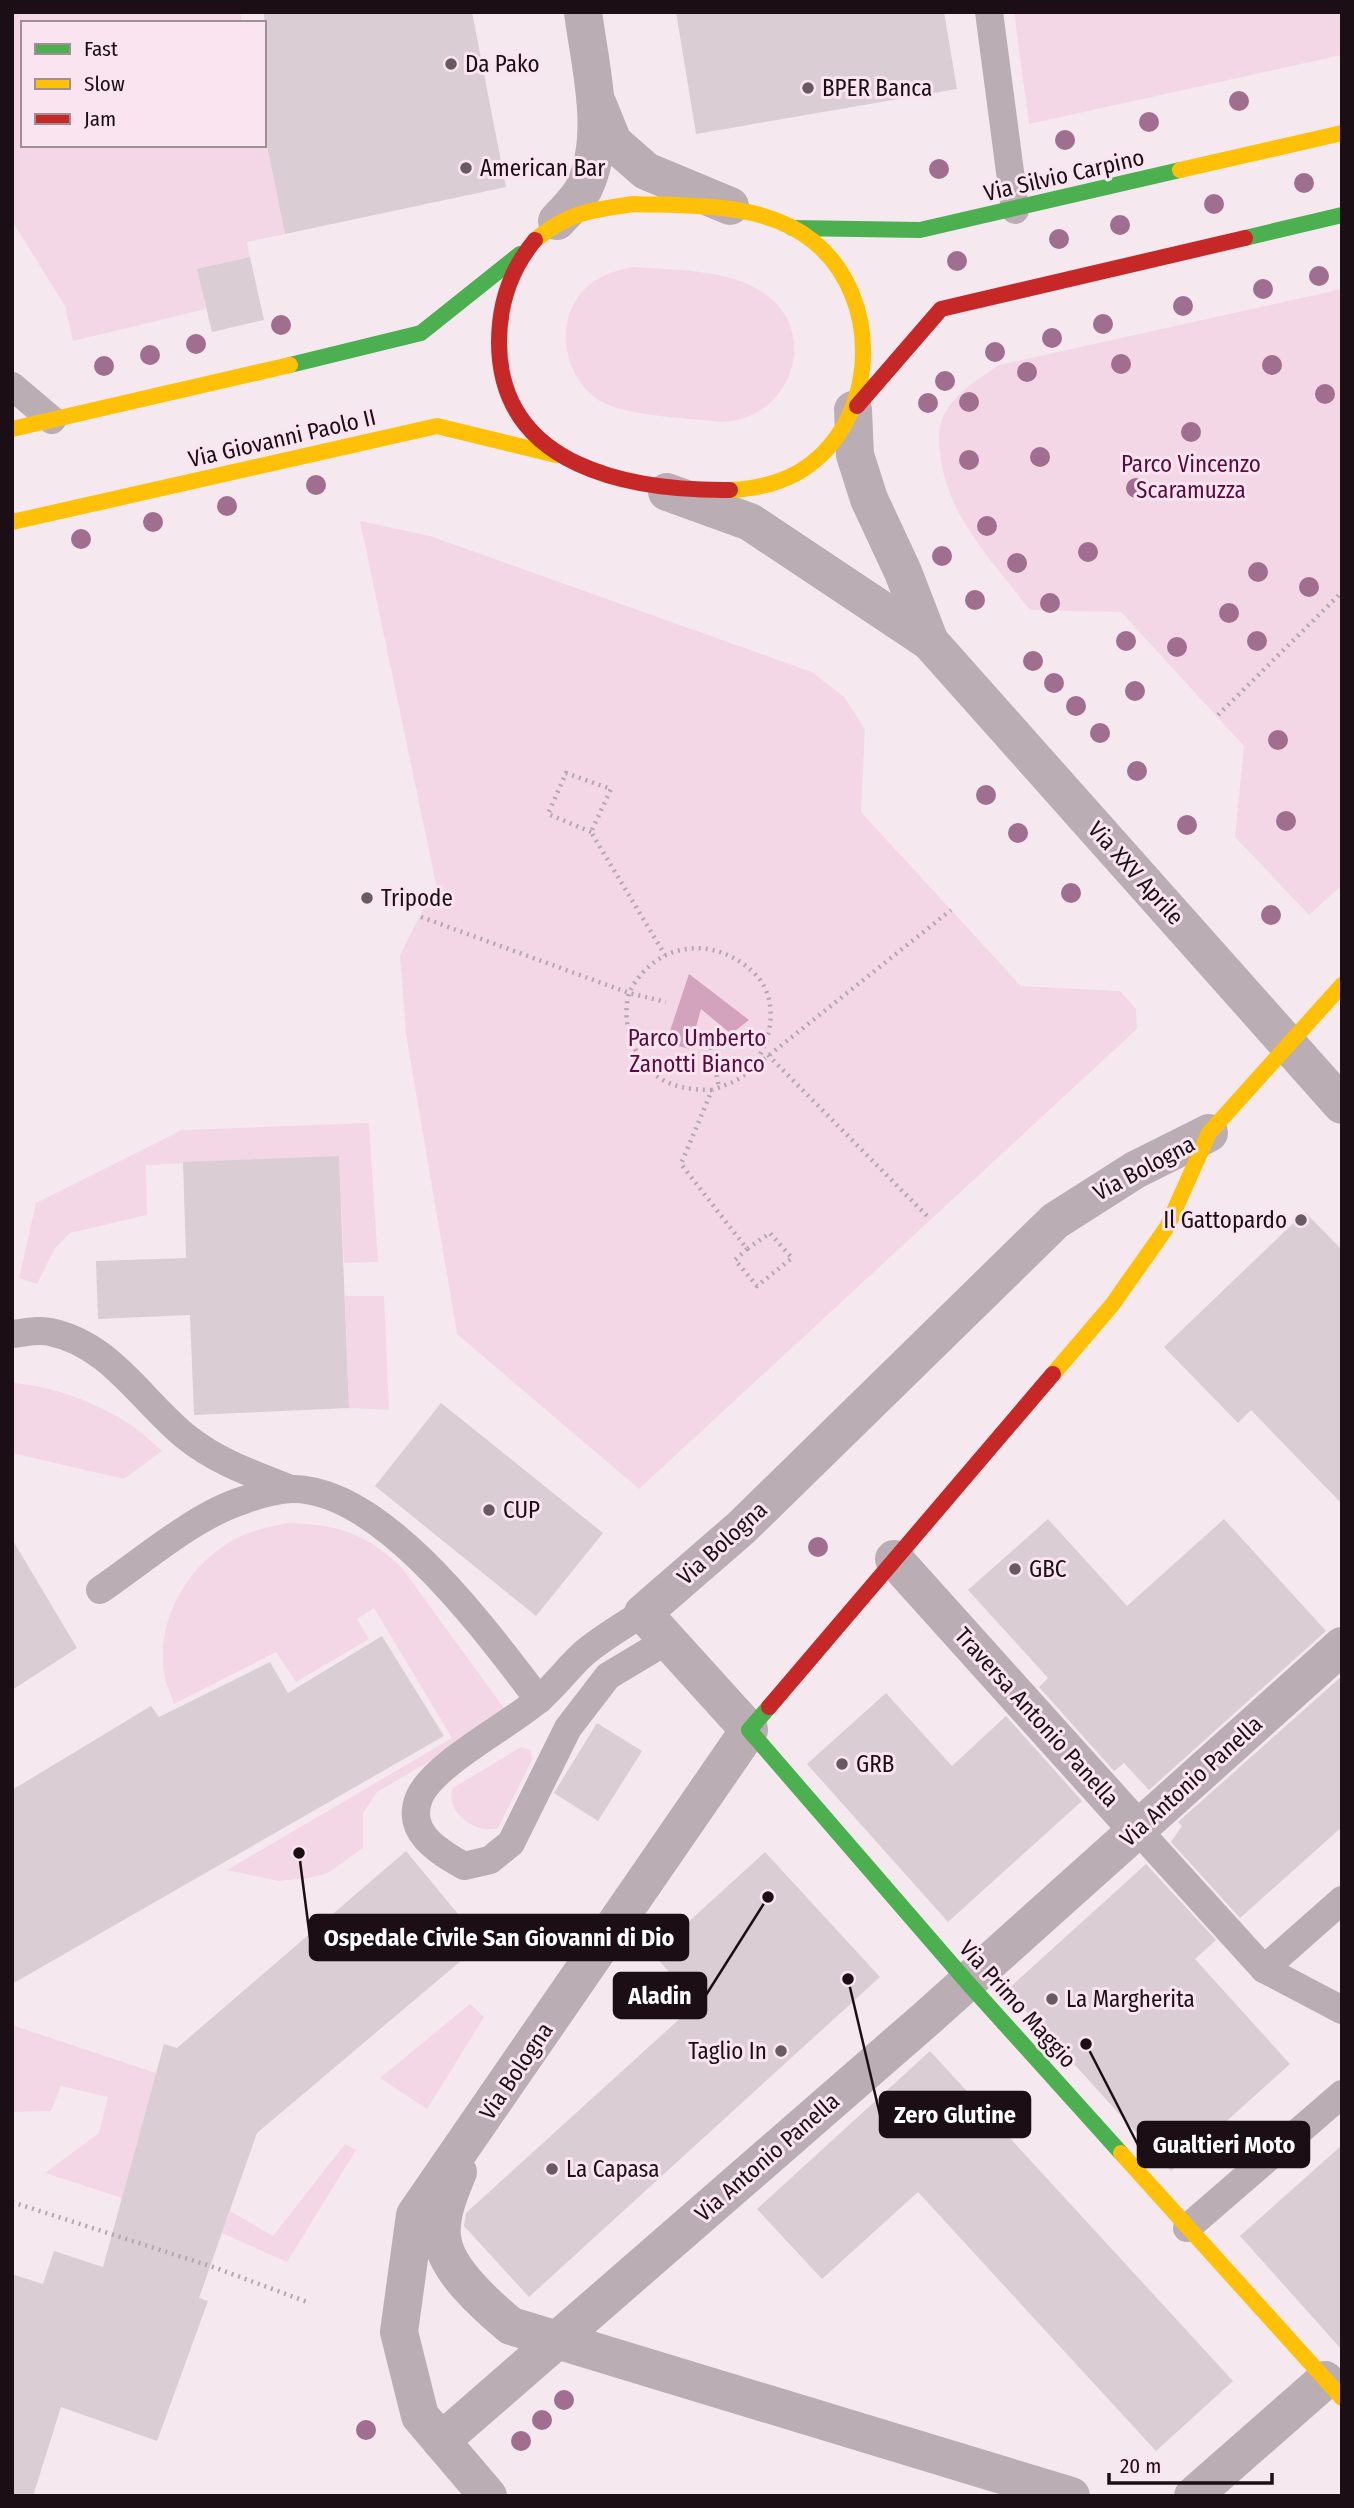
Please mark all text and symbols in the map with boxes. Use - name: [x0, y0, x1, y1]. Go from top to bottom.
- legend: [21, 21, 266, 147]
- text: Fast: [84, 36, 118, 62]
- place label: Da Pako: [465, 50, 540, 78]
- marker: Da Pako: [443, 56, 459, 72]
- text: Slow: [84, 71, 125, 97]
- place label: BPER Banca: [822, 74, 932, 102]
- marker: BPER Banca: [800, 80, 816, 96]
- text: Jam: [84, 106, 116, 132]
- street label: Via Silvio Carpino: [981, 143, 1147, 207]
- place label: American Bar: [480, 154, 605, 182]
- marker: American Bar: [458, 160, 474, 176]
- street label: Via Giovanni Paolo II: [186, 403, 378, 473]
- park label: Parco Vincenzo Scaramuzza: [1121, 450, 1261, 504]
- street label: Via XXV Aprile: [1082, 816, 1190, 930]
- place label: Tripode: [381, 884, 453, 912]
- marker: Tripode: [359, 890, 375, 906]
- park label: Parco Umberto Zanotti Bianco: [628, 1024, 766, 1078]
- street label: Via Bologna: [1088, 1130, 1200, 1206]
- place label: Il Gattopardo: [1163, 1206, 1287, 1234]
- marker: Il Gattopardo: [1293, 1212, 1309, 1228]
- street label: Via Bologna: [671, 1495, 773, 1591]
- place label: CUP: [503, 1496, 540, 1524]
- marker: CUP: [481, 1502, 497, 1518]
- place label: GBC: [1029, 1555, 1067, 1583]
- marker: GBC: [1007, 1561, 1023, 1577]
- street label: Traversa Antonio Panella: [949, 1622, 1125, 1812]
- street label: Via Antonio Panella: [1114, 1710, 1268, 1852]
- place label: GRB: [856, 1750, 894, 1778]
- marker: GRB: [834, 1756, 850, 1772]
- callout: Ospedale Civile San Giovanni di Dio: [310, 1915, 688, 1960]
- text: Ospedale Civile San Giovanni di Dio: [324, 1924, 675, 1952]
- street label: Via Primo Maggio: [954, 1935, 1082, 2073]
- callout: Aladin: [614, 1973, 706, 2018]
- text: Aladin: [627, 1982, 692, 2010]
- place label: La Margherita: [1066, 1985, 1195, 2013]
- marker: La Margherita: [1044, 1991, 1060, 2007]
- street label: Via Bologna: [473, 2017, 559, 2125]
- place label: Taglio In: [688, 2037, 767, 2065]
- marker: Taglio In: [773, 2043, 789, 2059]
- street label: Via Antonio Panella: [689, 2087, 845, 2227]
- callout: Zero Glutine: [880, 2092, 1030, 2137]
- text: Zero Glutine: [894, 2101, 1016, 2129]
- callout: Gualtieri Moto: [1138, 2122, 1309, 2167]
- text: Gualtieri Moto: [1153, 2131, 1295, 2159]
- place label: La Capasa: [566, 2155, 660, 2183]
- marker: La Capasa: [544, 2161, 560, 2177]
- scale bar: [1109, 2442, 1272, 2486]
- text: 20 m: [1120, 2453, 1161, 2479]

